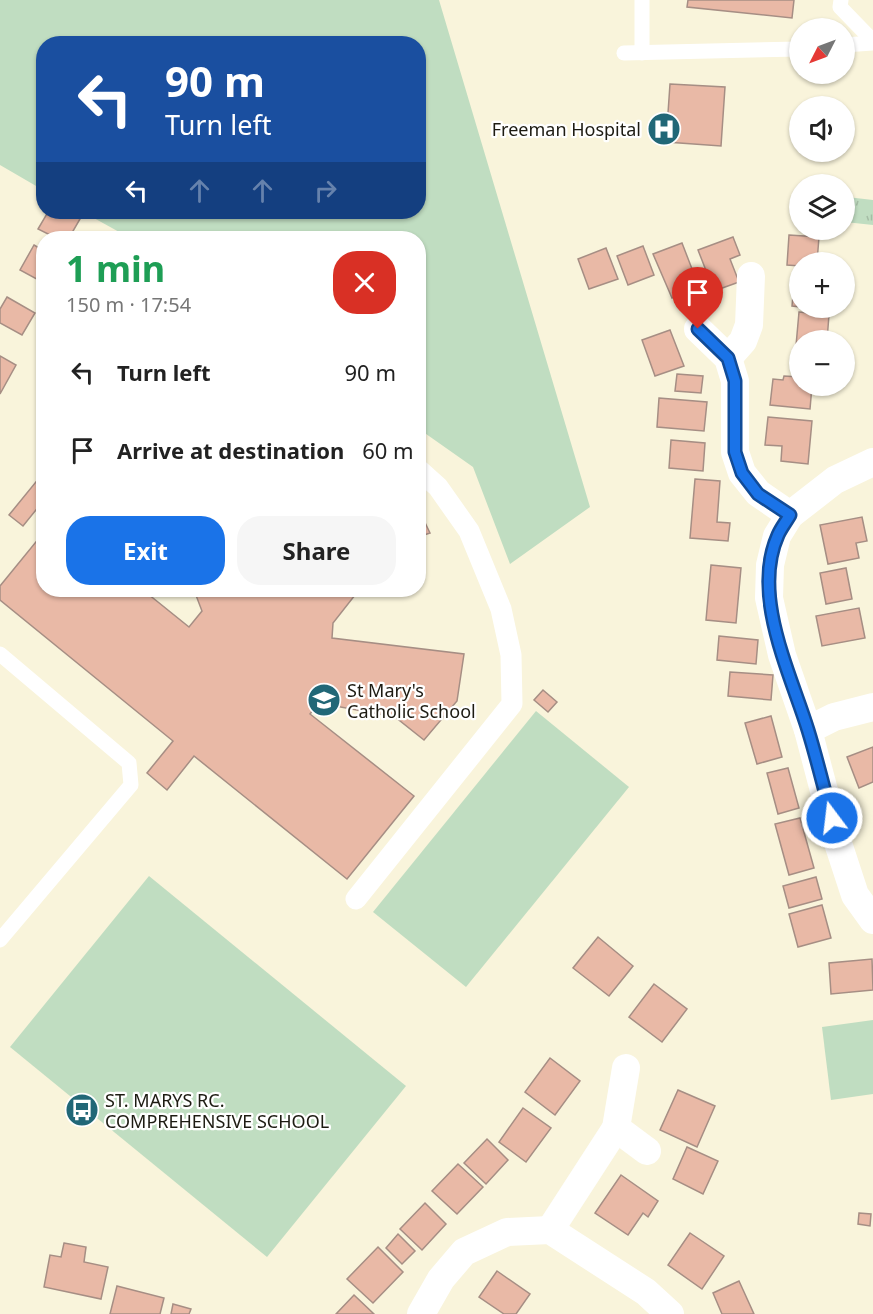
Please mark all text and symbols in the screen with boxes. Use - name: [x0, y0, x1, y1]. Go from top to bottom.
- north arrow: [789, 18, 855, 84]
- map controls: [789, 18, 855, 396]
- text: 90 m: [165, 52, 265, 109]
- icon: left: [66, 60, 144, 138]
- button: sound: [789, 96, 855, 162]
- text: Turn left: [165, 106, 271, 143]
- hospital icon: Freeman Hospital: [646, 111, 682, 147]
- place label: Freeman Hospital: [492, 117, 641, 141]
- icon: left: [120, 174, 153, 207]
- icon: ahead: [183, 174, 216, 207]
- icon: ahead: [246, 174, 279, 207]
- icon: right: [309, 174, 342, 207]
- button: layers: [789, 174, 855, 240]
- text: 1 min: [66, 244, 165, 293]
- button: close: [333, 251, 396, 314]
- button: +: [789, 252, 855, 318]
- pin: [672, 267, 723, 329]
- icon: arrive: [681, 276, 714, 309]
- text: 150 m · 17:54: [66, 291, 191, 318]
- button: −: [789, 330, 855, 396]
- icon: left: [66, 356, 99, 389]
- text: Turn left: [117, 357, 211, 387]
- text: 90 m: [345, 357, 396, 387]
- icon: arrive: [66, 434, 99, 467]
- text: Arrive at destination: [117, 435, 344, 465]
- text: 60 m: [362, 435, 414, 465]
- button: Exit: [66, 516, 225, 585]
- button: Share: [237, 516, 396, 585]
- place label: St Mary's Catholic School: [347, 678, 476, 723]
- school or university icon: St Mary's Catholic School: [306, 682, 342, 718]
- position arrow: [800, 786, 864, 850]
- place label: ST. MARYS RC. COMPREHENSIVE SCHOOL: [105, 1088, 329, 1133]
- bus stop icon: ST. MARYS RC. COMPREHENSIVE SCHOOL: [64, 1092, 100, 1128]

